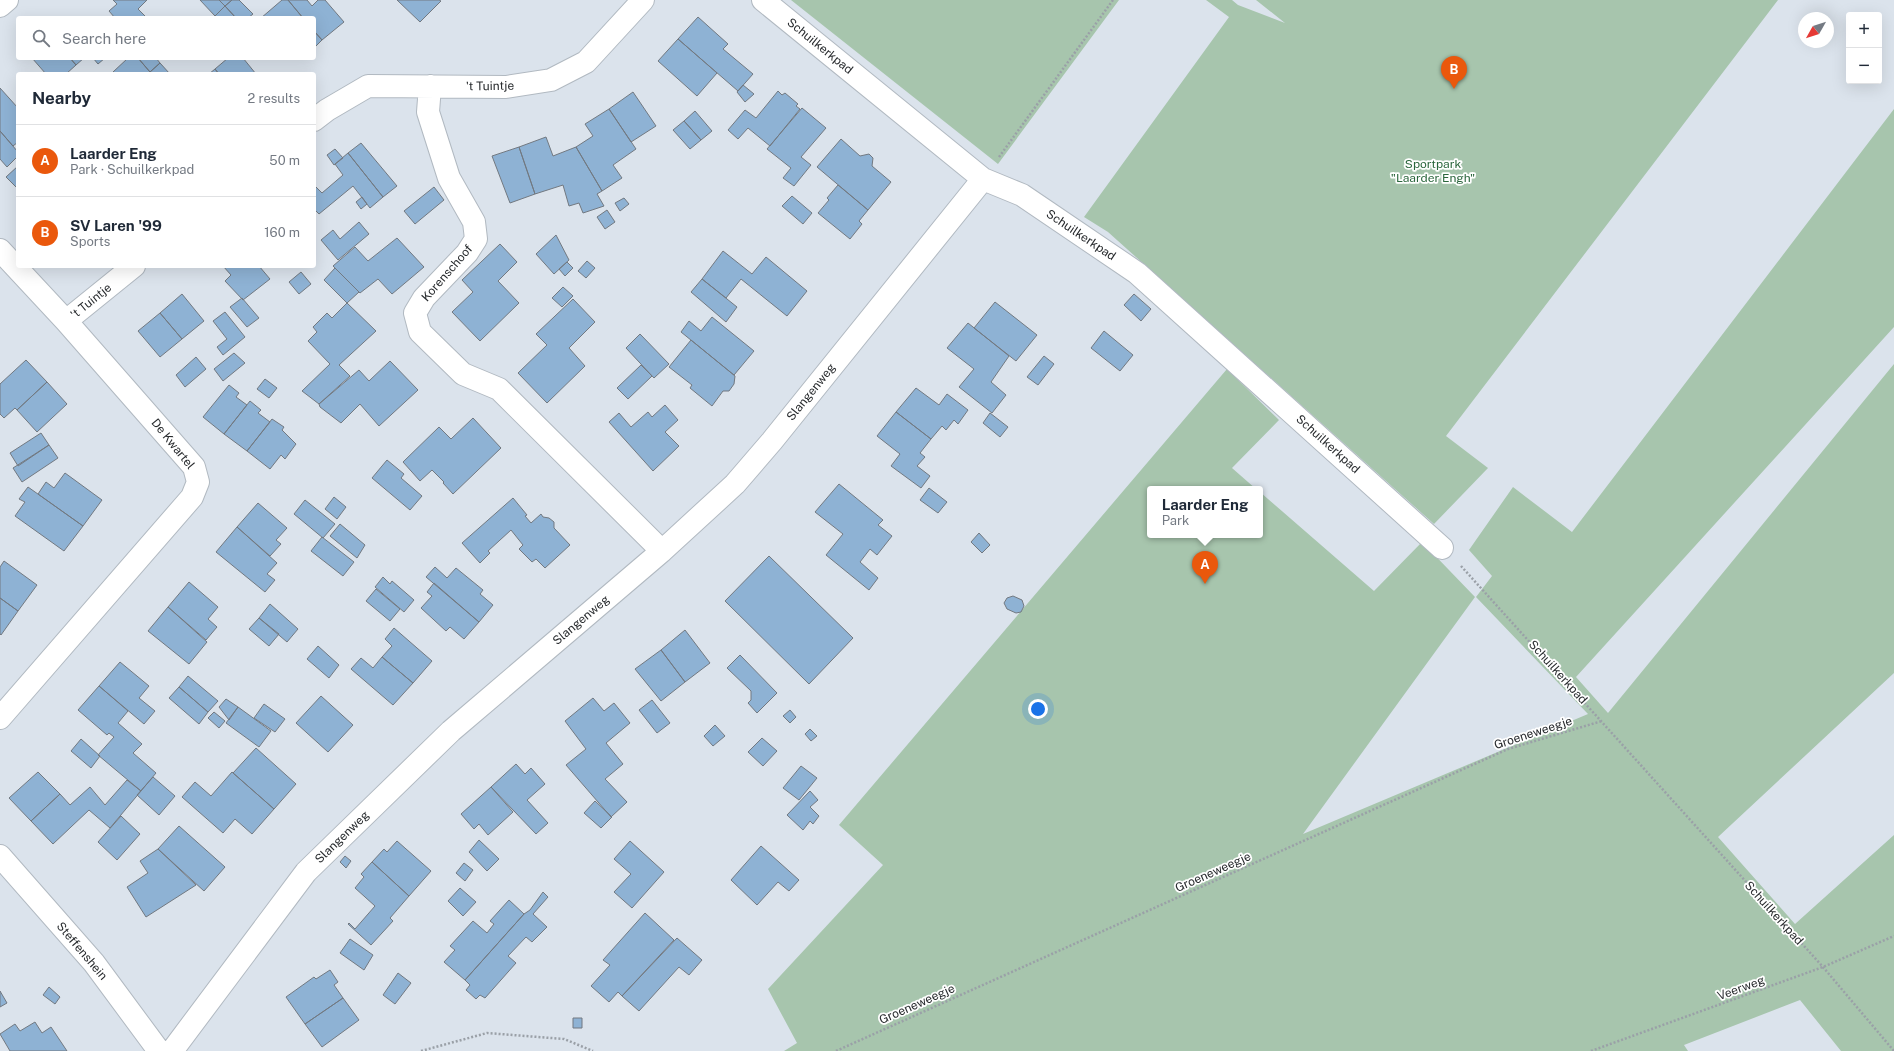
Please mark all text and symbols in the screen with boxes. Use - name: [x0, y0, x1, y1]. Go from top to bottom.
- north arrow: [1798, 12, 1834, 48]
- map controls: [1846, 12, 1882, 84]
- button: +: [1846, 12, 1882, 48]
- street label: Schuilkerkpad: [784, 15, 856, 77]
- search box: [16, 16, 316, 60]
- icon: search: [30, 27, 52, 49]
- text: Search here: [62, 30, 146, 47]
- button: −: [1846, 48, 1882, 84]
- pin: B: [1441, 56, 1467, 89]
- street label: 't Tuintje: [466, 79, 514, 93]
- text: Nearby: [32, 88, 91, 108]
- text: 2 results: [248, 91, 300, 106]
- text: Laarder Eng: [70, 145, 157, 162]
- text: A: [40, 153, 50, 168]
- text: 50 m: [269, 153, 300, 168]
- park label: Sportpark "Laarder Engh": [1391, 157, 1475, 185]
- text: Park · Schuilkerkpad: [70, 162, 194, 177]
- street label: Schuilkerkpad: [1044, 207, 1118, 263]
- text: SV Laren '99: [70, 217, 162, 234]
- text: B: [41, 225, 49, 240]
- text: 160 m: [264, 225, 300, 240]
- text: Sports: [70, 234, 110, 249]
- street label: Korenschoof: [419, 242, 476, 304]
- street label: 't Tuintje: [68, 280, 114, 322]
- street label: Slangenweg: [784, 361, 838, 423]
- street label: Schuilkerkpad: [1293, 412, 1363, 476]
- street label: De Kwartel: [148, 416, 198, 472]
- popup: [1147, 486, 1263, 538]
- text: Laarder Eng: [1162, 496, 1248, 513]
- text: Park: [1162, 513, 1189, 528]
- pin: A: [1192, 551, 1218, 584]
- street label: Slangenweg: [550, 592, 612, 648]
- street label: Schuilkerkpad: [1526, 637, 1590, 707]
- your location: [1028, 699, 1048, 719]
- street label: Groeneweegje: [1492, 714, 1574, 752]
- street label: Slangenweg: [312, 808, 372, 866]
- street label: Groeneweegje: [1173, 849, 1253, 895]
- street label: Schuilkerkpad: [1742, 878, 1806, 948]
- street label: Steffenshein: [54, 919, 110, 983]
- street label: Veerweg: [1715, 973, 1767, 1003]
- street label: Groeneweegje: [877, 981, 957, 1027]

